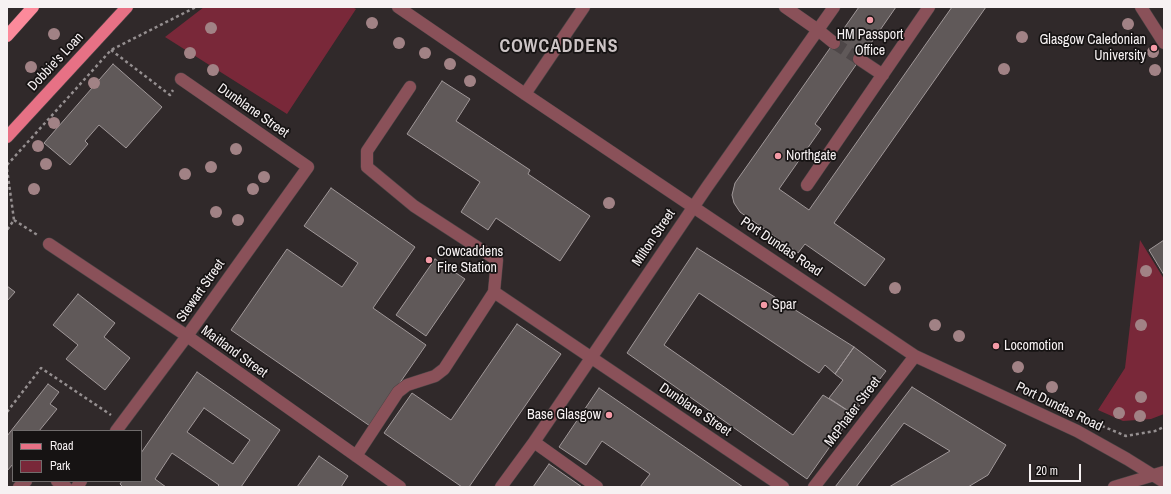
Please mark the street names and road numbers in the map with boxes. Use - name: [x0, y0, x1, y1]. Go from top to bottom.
- street label: Dobbie's Loan: [25, 29, 87, 95]
- street label: Dunblane Street: [214, 80, 292, 142]
- street label: Milton Street: [629, 206, 679, 270]
- street label: Port Dundas Road: [737, 214, 825, 280]
- street label: Stewart Street: [173, 256, 229, 326]
- street label: Maitland Street: [198, 322, 270, 382]
- street label: McPhater Street: [821, 374, 885, 450]
- street label: Port Dundas Road: [1013, 379, 1105, 435]
- street label: Dunblane Street: [656, 380, 734, 440]

